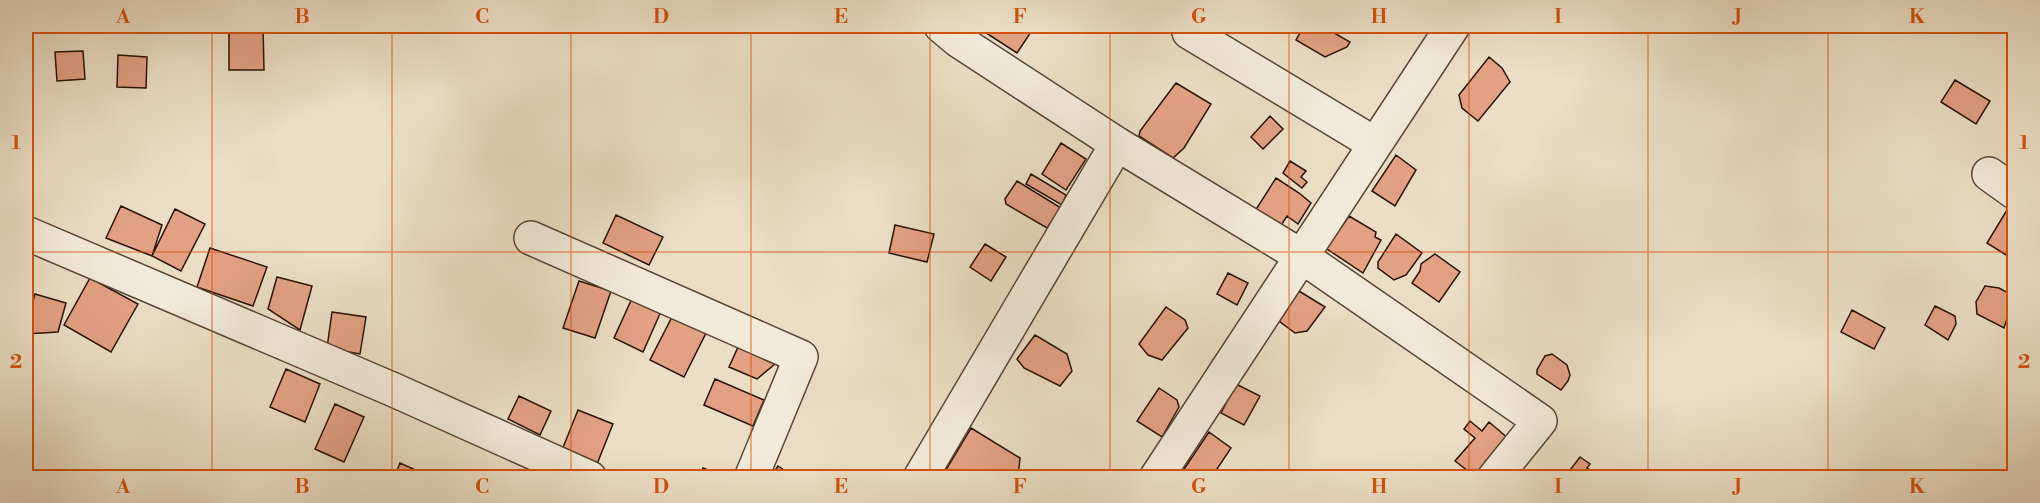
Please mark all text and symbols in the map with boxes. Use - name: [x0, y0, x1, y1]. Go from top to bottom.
- text: A: [115, 5, 131, 30]
- text: B: [294, 5, 310, 30]
- text: C: [475, 5, 489, 30]
- text: D: [653, 5, 669, 30]
- text: E: [834, 5, 848, 30]
- text: F: [1013, 5, 1027, 30]
- text: G: [1191, 5, 1207, 30]
- text: H: [1371, 5, 1388, 30]
- text: I: [1554, 5, 1562, 30]
- text: J: [1731, 5, 1742, 30]
- text: K: [1909, 5, 1926, 30]
- text: 1: [11, 131, 21, 156]
- text: 1: [2019, 131, 2029, 156]
- text: 2: [10, 350, 22, 375]
- text: 2: [2018, 350, 2030, 375]
- text: A: [115, 475, 131, 500]
- text: B: [294, 475, 310, 500]
- text: C: [475, 475, 489, 500]
- text: D: [653, 475, 669, 500]
- text: E: [834, 475, 848, 500]
- text: F: [1013, 475, 1027, 500]
- text: G: [1191, 475, 1207, 500]
- text: H: [1371, 475, 1388, 500]
- text: I: [1554, 475, 1562, 500]
- text: J: [1731, 475, 1742, 500]
- text: K: [1909, 475, 1926, 500]

